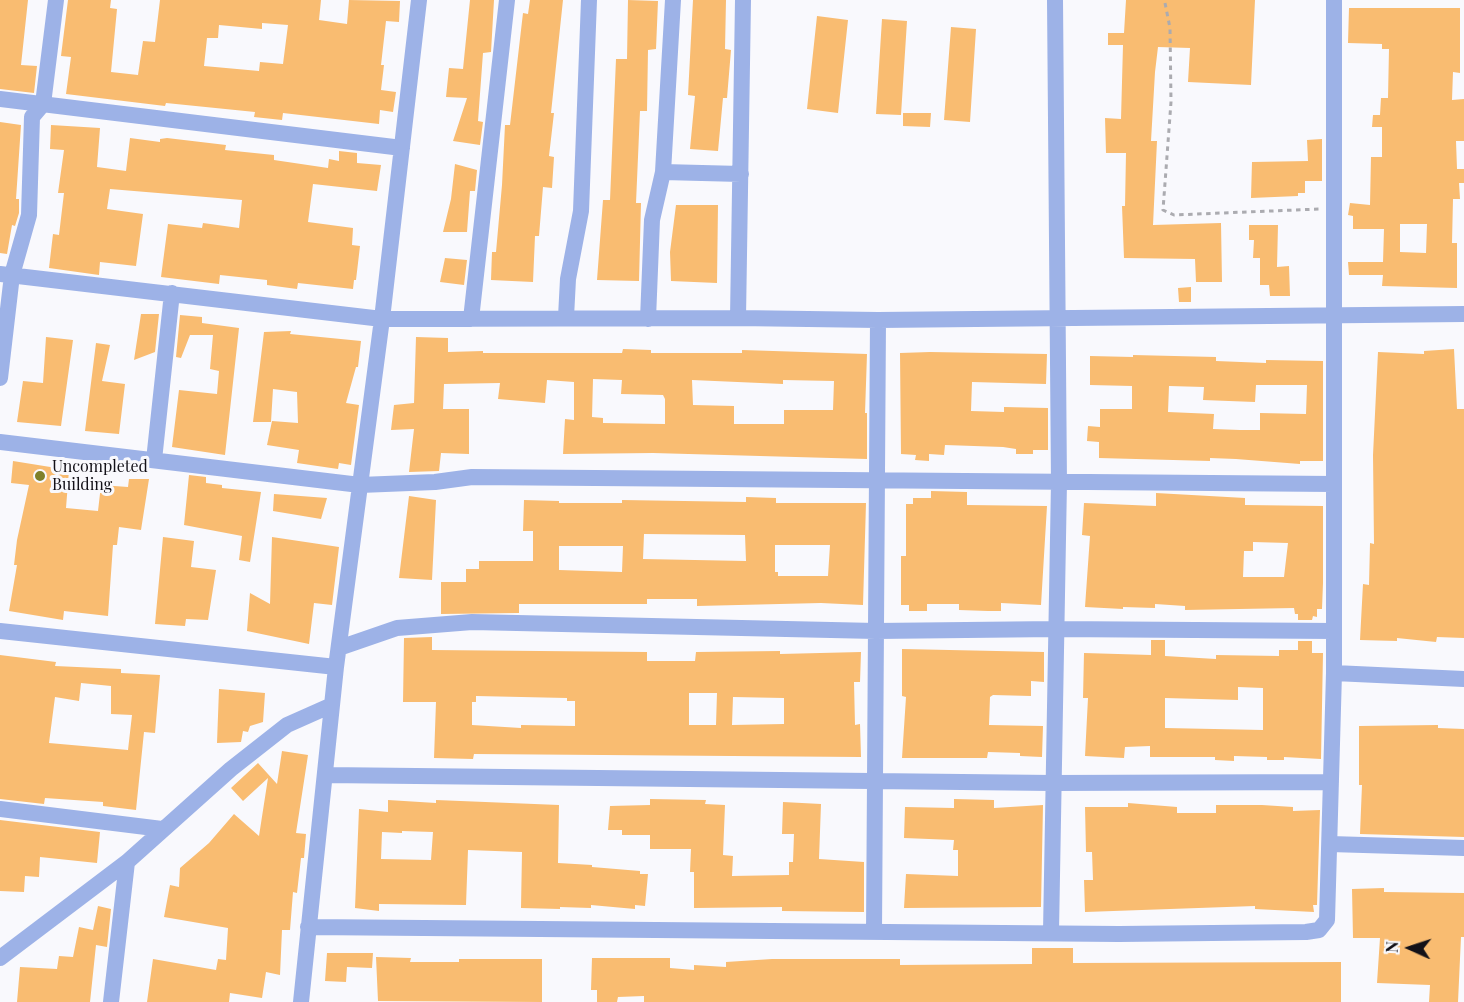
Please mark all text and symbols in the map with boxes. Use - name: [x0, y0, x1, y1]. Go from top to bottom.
- place label: Uncompleted Building: [52, 457, 148, 495]
- marker: Uncompleted Building: [33, 469, 47, 483]
- north arrow: [1380, 918, 1440, 978]
- text: N: [1381, 941, 1402, 953]

